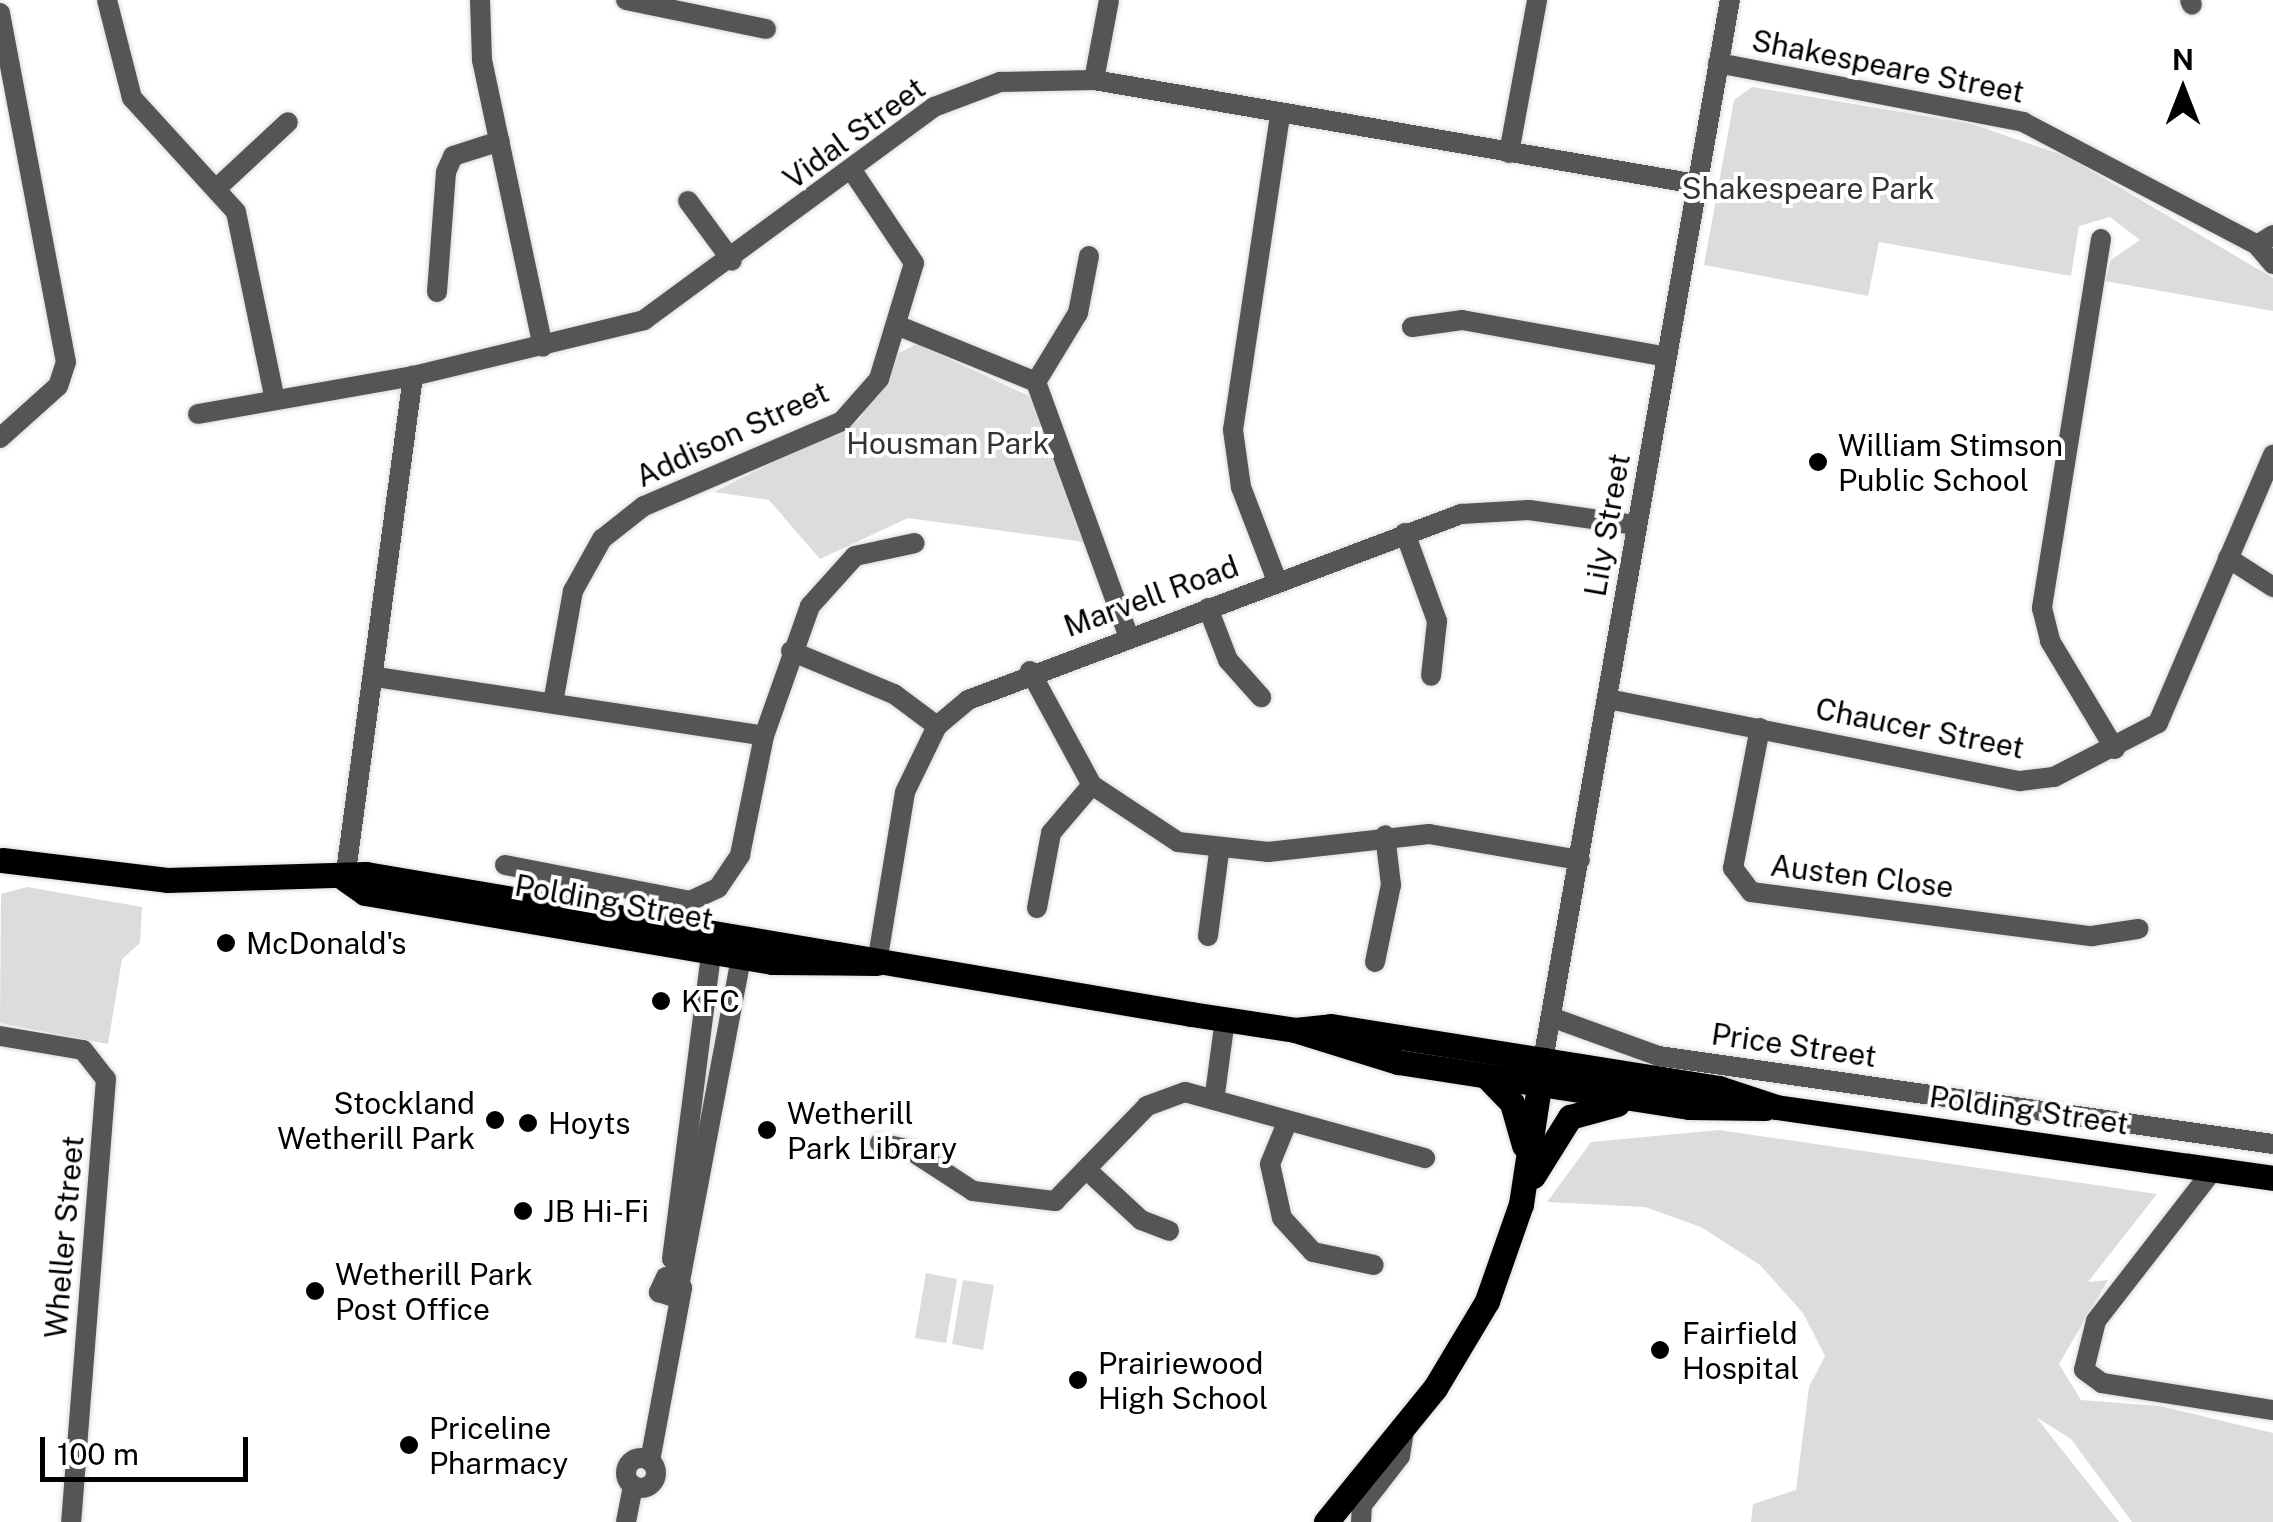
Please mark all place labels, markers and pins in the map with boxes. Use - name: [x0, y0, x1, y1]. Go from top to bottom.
- place label: William Stimson Public School: [1838, 427, 2063, 498]
- marker: William Stimson Public School: [1807, 451, 1829, 473]
- place label: McDonald's: [246, 925, 406, 961]
- marker: McDonald's: [215, 932, 237, 954]
- place label: KFC: [681, 983, 740, 1019]
- marker: KFC: [650, 990, 672, 1012]
- place label: Stockland Wetherill Park: [277, 1085, 475, 1156]
- place label: Wetherill Park Library: [787, 1095, 957, 1166]
- place label: Hoyts: [548, 1105, 630, 1141]
- marker: Stockland Wetherill Park: [484, 1109, 506, 1131]
- marker: Hoyts: [517, 1112, 539, 1134]
- marker: Wetherill Park Library: [756, 1119, 778, 1141]
- place label: JB Hi-Fi: [543, 1193, 649, 1229]
- marker: JB Hi-Fi: [512, 1200, 534, 1222]
- place label: Wetherill Park Post Office: [335, 1256, 533, 1326]
- marker: Wetherill Park Post Office: [304, 1280, 326, 1302]
- place label: Fairfield Hospital: [1682, 1315, 1799, 1386]
- marker: Fairfield Hospital: [1647, 1337, 1673, 1363]
- place label: Prairiewood High School: [1098, 1345, 1268, 1416]
- marker: Prairiewood High School: [1067, 1369, 1089, 1391]
- place label: Priceline Pharmacy: [429, 1410, 568, 1480]
- marker: Priceline Pharmacy: [398, 1434, 420, 1456]

